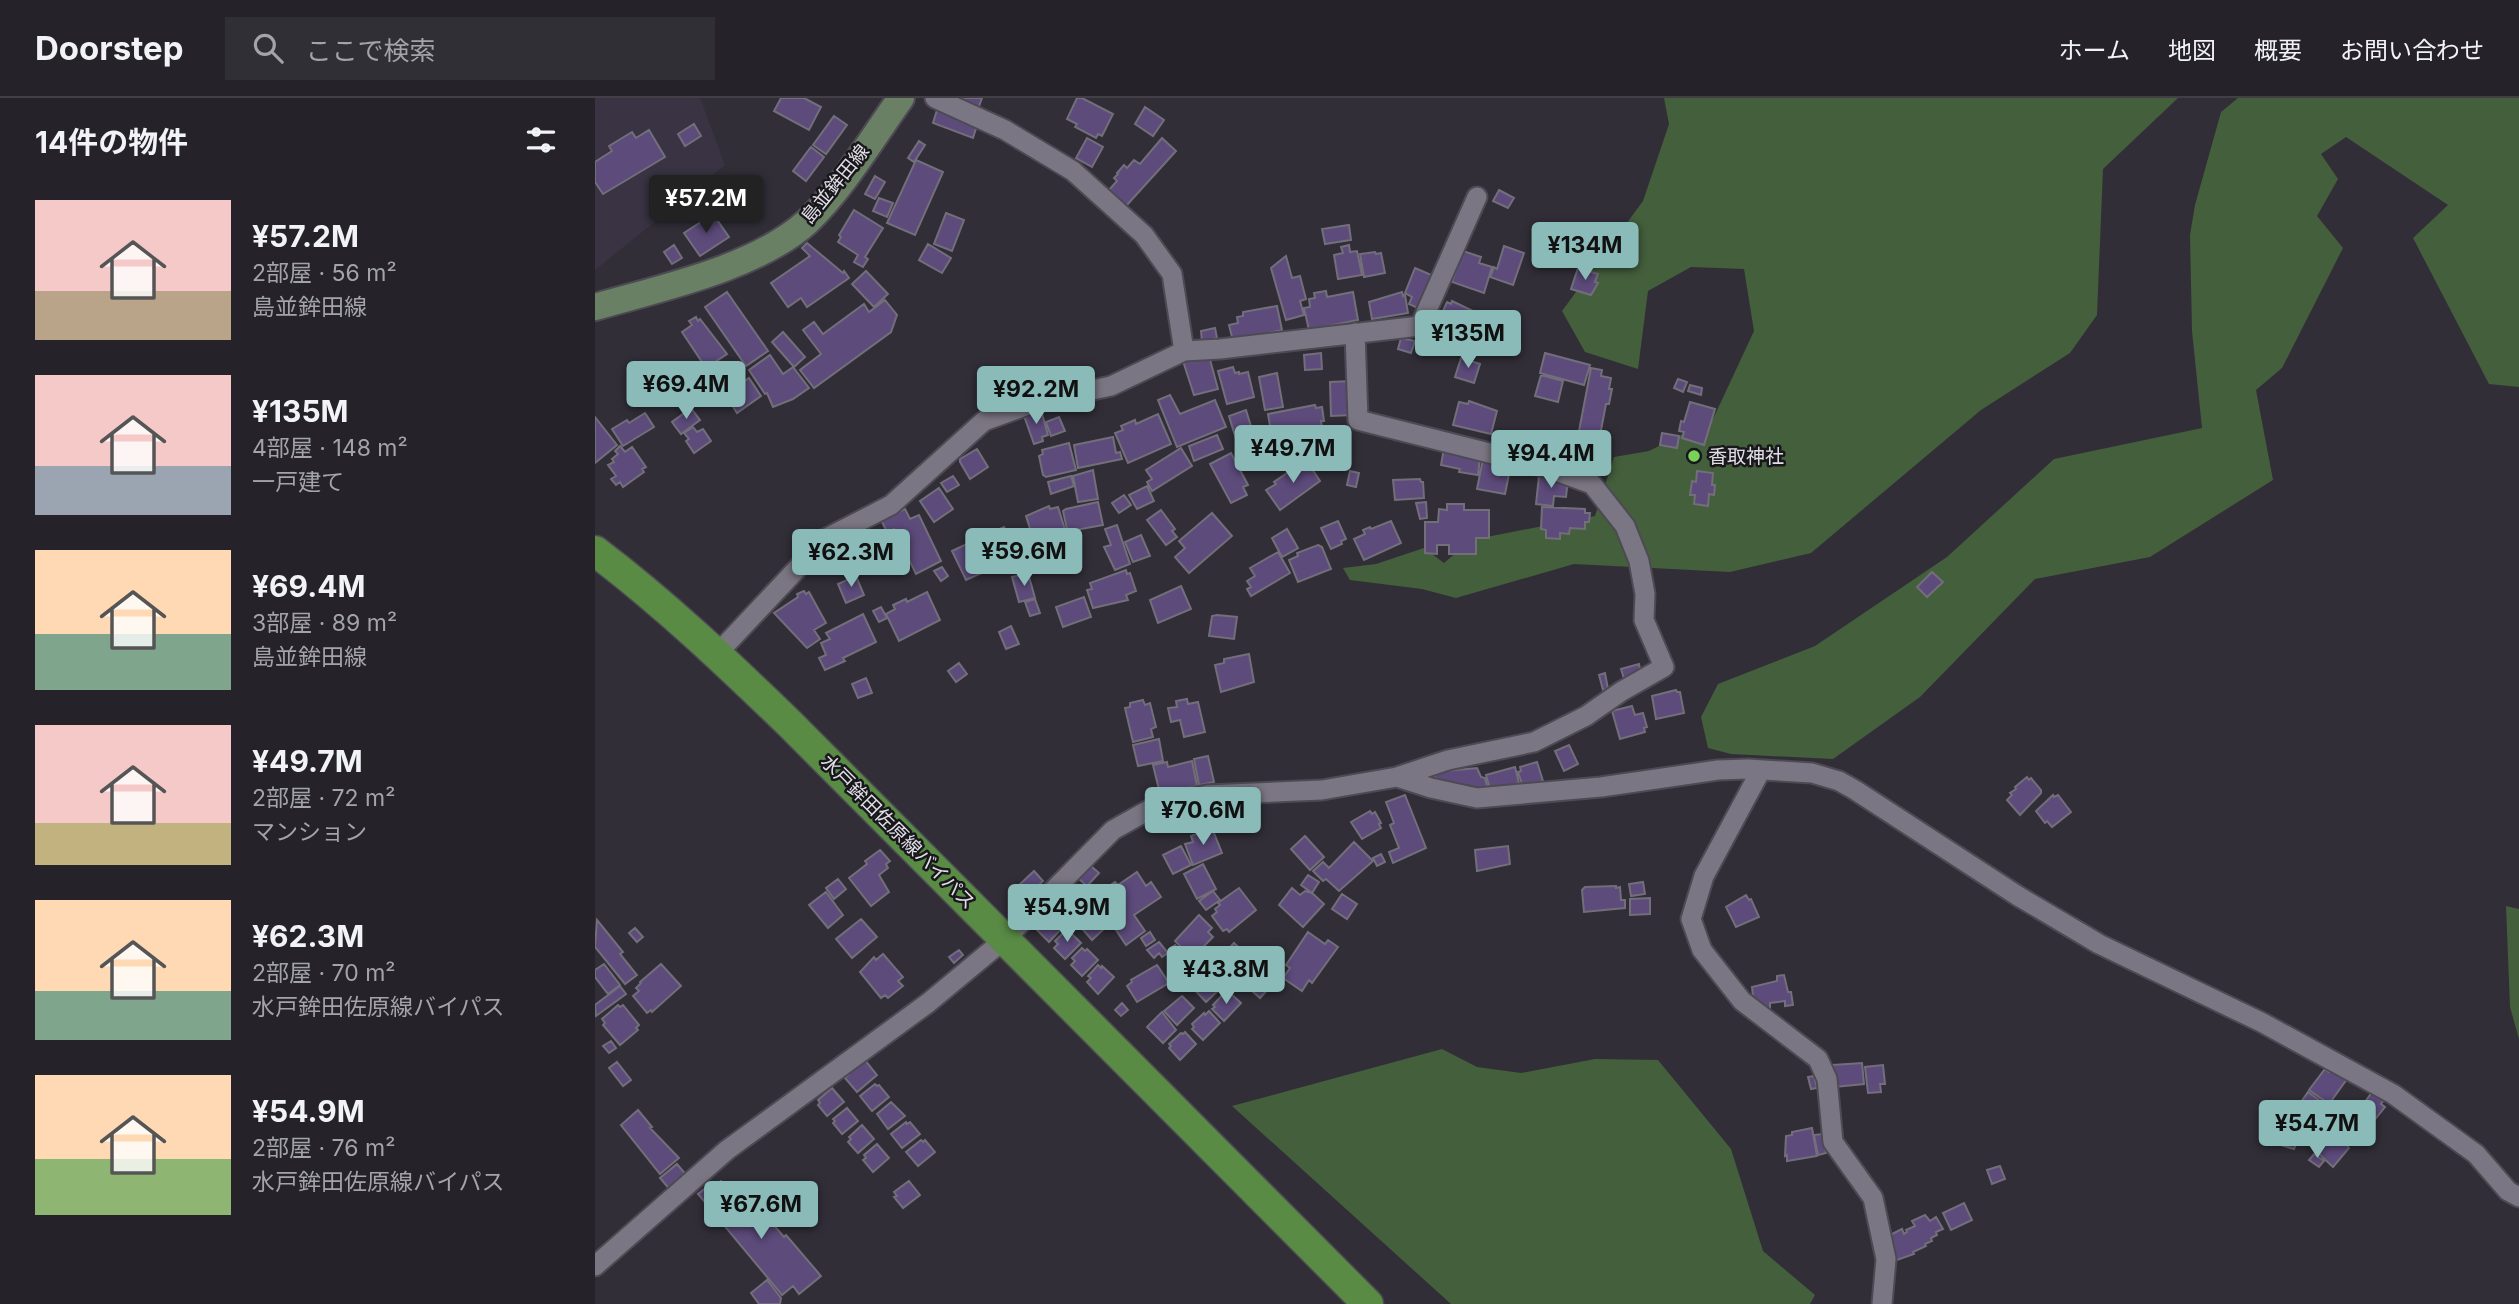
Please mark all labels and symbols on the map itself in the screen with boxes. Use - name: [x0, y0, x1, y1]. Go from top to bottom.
- street label: 島並鉾田線: [796, 140, 874, 228]
- pin: ¥57.2M: [649, 176, 763, 235]
- pin: ¥134M: [1536, 222, 1634, 282]
- pin: ¥135M: [1419, 310, 1517, 370]
- pin: ¥69.4M: [629, 362, 743, 421]
- pin: ¥92.2M: [979, 366, 1093, 426]
- pin: ¥49.7M: [1236, 426, 1350, 485]
- pin: ¥94.4M: [1494, 430, 1608, 490]
- place label: 香取神社: [1708, 445, 1784, 468]
- marker: 香取神社: [1686, 448, 1702, 464]
- pin: ¥59.6M: [967, 528, 1081, 588]
- pin: ¥62.3M: [794, 530, 908, 589]
- street label: 水戸鉾田佐原線バイパス: [816, 750, 980, 914]
- pin: ¥70.6M: [1146, 788, 1260, 847]
- pin: ¥54.9M: [1010, 884, 1124, 944]
- pin: ¥43.8M: [1169, 946, 1283, 1006]
- pin: ¥54.7M: [2260, 1100, 2374, 1160]
- pin: ¥67.6M: [704, 1182, 818, 1241]

